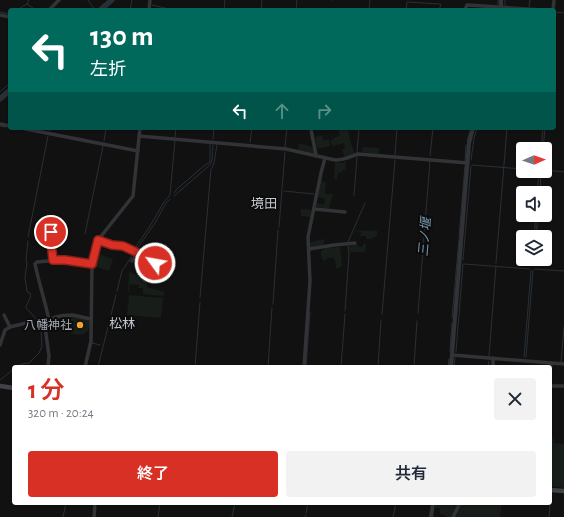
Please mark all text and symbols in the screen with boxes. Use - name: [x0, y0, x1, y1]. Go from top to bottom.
- text: 130 m: [90, 23, 154, 51]
- icon: left: [24, 24, 76, 76]
- text: 左折: [90, 61, 126, 79]
- icon: left: [229, 100, 251, 122]
- icon: ahead: [271, 100, 293, 122]
- icon: right: [313, 100, 335, 122]
- north arrow: [516, 142, 552, 178]
- map controls: [516, 142, 552, 266]
- button: sound: [516, 186, 552, 222]
- district label: 境田: [251, 197, 277, 211]
- pin: [34, 215, 68, 249]
- water label: 三ノ堰: [416, 215, 434, 257]
- icon: arrive: [40, 221, 62, 243]
- button: layers: [516, 230, 552, 266]
- position arrow: [134, 242, 176, 284]
- district label: 松林: [109, 317, 135, 331]
- place label: 八幡神社: [24, 318, 72, 331]
- marker: 八幡神社: [75, 320, 85, 330]
- button: close: [494, 378, 536, 420]
- text: 1 分: [28, 379, 64, 403]
- text: 320 m · 20:24: [28, 407, 94, 420]
- button: 終了: [28, 451, 278, 497]
- button: 共有: [286, 451, 536, 497]

